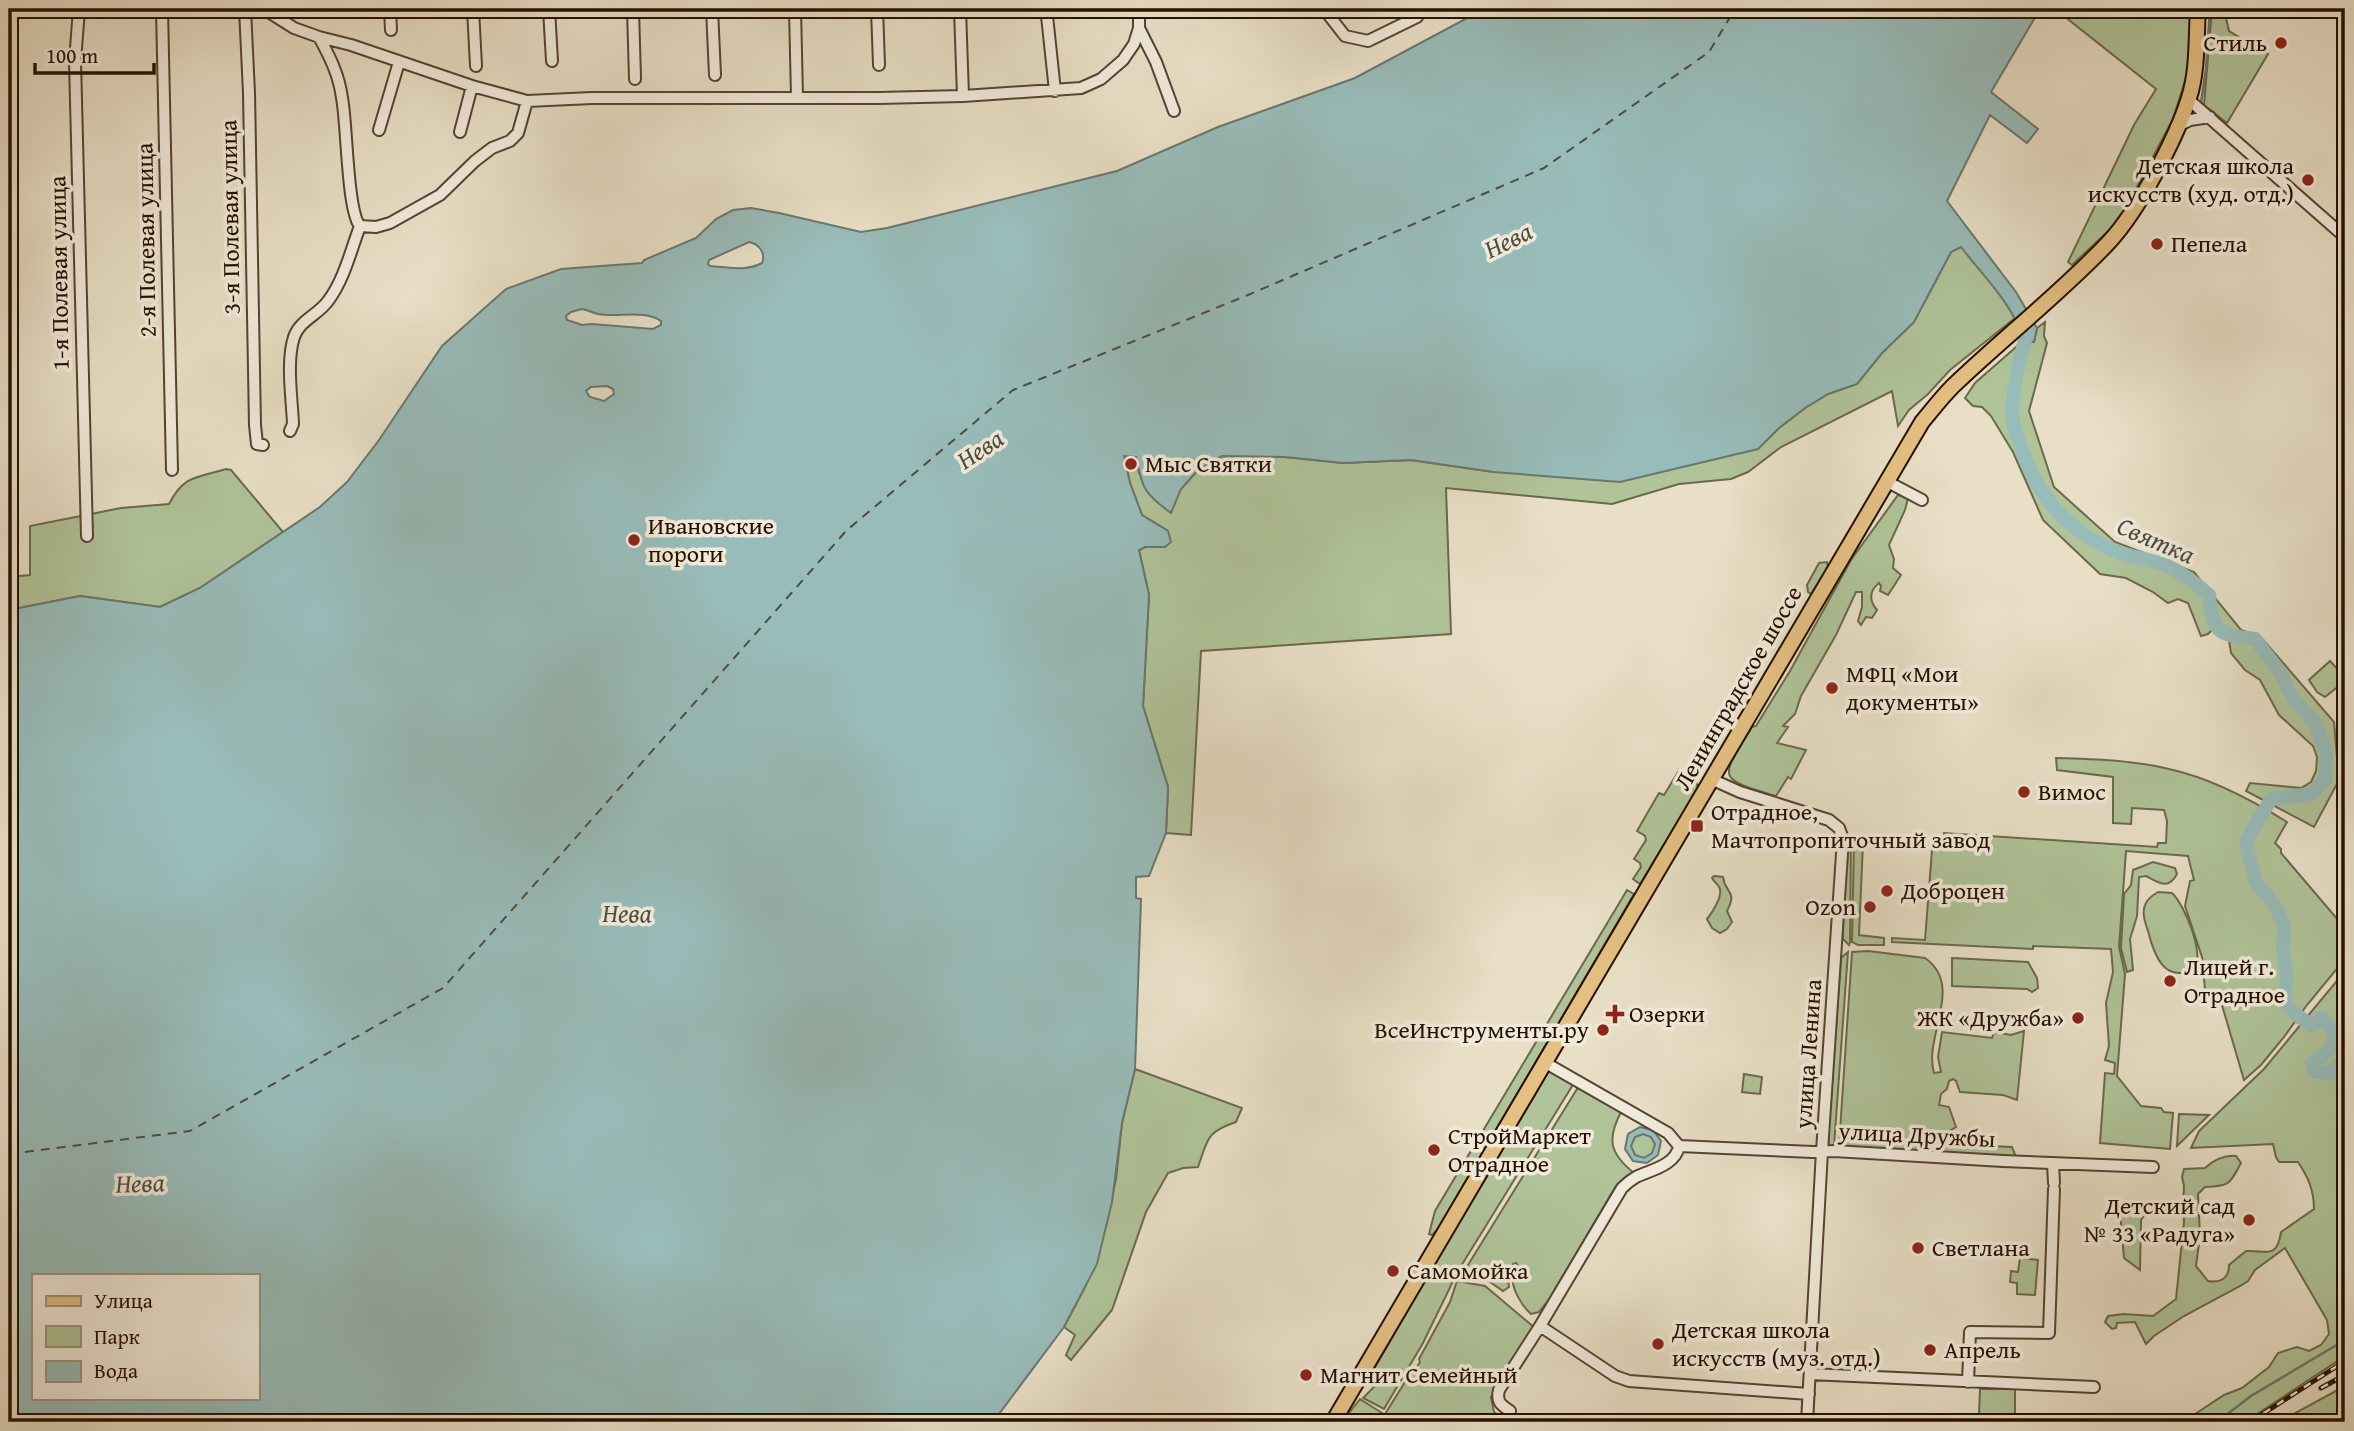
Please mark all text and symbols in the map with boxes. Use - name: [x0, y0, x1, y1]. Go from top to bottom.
- place label: Стиль: [2204, 25, 2267, 60]
- scale bar: [35, 32, 154, 76]
- marker: Стиль: [2273, 35, 2289, 51]
- text: 100 m: [46, 40, 98, 71]
- street label: 3-я Полевая улица: [210, 119, 249, 315]
- street label: 2-я Полевая улица: [126, 142, 165, 338]
- place label: Детская школа искусств (худ. отд.): [2088, 148, 2295, 211]
- marker: Детская школа искусств (худ. отд.): [2300, 172, 2316, 188]
- street label: 1-я Полевая улица: [39, 175, 78, 371]
- water label: Нева: [1477, 211, 1538, 268]
- place label: Пепела: [2171, 226, 2248, 261]
- marker: Пепела: [2149, 236, 2165, 252]
- water label: Нева: [948, 419, 1011, 479]
- place label: Мыс Святки: [1145, 446, 1272, 481]
- marker: Мыс Святки: [1123, 456, 1139, 472]
- water label: Святка: [2111, 506, 2201, 573]
- place label: Ивановские пороги: [648, 508, 774, 571]
- marker: Ивановские пороги: [626, 532, 642, 548]
- street label: Ленинградское шоссе: [1665, 579, 1811, 797]
- place label: МФЦ «Мои документы»: [1846, 656, 1979, 719]
- marker: МФЦ «Мои документы»: [1824, 680, 1840, 696]
- place label: Вимос: [2038, 774, 2106, 809]
- marker: Вимос: [2016, 784, 2032, 800]
- place label: Отрадное, Мачтопропиточный завод: [1711, 794, 1990, 857]
- marker: Отрадное, Мачтопропиточный завод: [1689, 818, 1705, 834]
- place label: Доброцен: [1900, 873, 2005, 908]
- marker: Доброцен: [1879, 883, 1895, 899]
- place label: Ozon: [1805, 889, 1857, 924]
- water label: Нева: [602, 893, 652, 932]
- marker: Ozon: [1862, 899, 1878, 915]
- place label: Лицей г. Отрадное: [2184, 949, 2285, 1012]
- marker: Лицей г. Отрадное: [2162, 973, 2178, 989]
- street label: улица Ленина: [1785, 977, 1830, 1131]
- place label: Озерки: [1629, 996, 1705, 1031]
- place label: ЖК «Дружба»: [1916, 1000, 2064, 1035]
- marker: Озерки: [1607, 1006, 1623, 1022]
- marker: ЖК «Дружба»: [2070, 1010, 2086, 1026]
- place label: ВсеИнструменты.ру: [1374, 1012, 1589, 1047]
- marker: ВсеИнструменты.ру: [1595, 1022, 1611, 1038]
- street label: улица Дружбы: [1837, 1113, 1997, 1156]
- place label: СтройМаркет Отрадное: [1448, 1118, 1591, 1181]
- marker: СтройМаркет Отрадное: [1426, 1142, 1442, 1158]
- water label: Нева: [115, 1162, 165, 1203]
- place label: Детский сад № 33 «Радуга»: [2084, 1188, 2235, 1251]
- marker: Детский сад № 33 «Радуга»: [2241, 1212, 2257, 1228]
- place label: Светлана: [1932, 1230, 2030, 1265]
- marker: Светлана: [1910, 1240, 1926, 1256]
- place label: Самомойка: [1407, 1253, 1529, 1288]
- marker: Самомойка: [1385, 1263, 1401, 1279]
- legend: [32, 1274, 259, 1400]
- text: Улица: [94, 1285, 153, 1316]
- place label: Детская школа искусств (муз. отд.): [1671, 1312, 1881, 1375]
- text: Парк: [94, 1321, 140, 1352]
- place label: Апрель: [1944, 1332, 2021, 1367]
- marker: Детская школа искусств (муз. отд.): [1650, 1336, 1666, 1352]
- marker: Апрель: [1922, 1342, 1938, 1358]
- text: Вода: [94, 1355, 138, 1386]
- place label: Магнит Семейный: [1320, 1357, 1517, 1392]
- marker: Магнит Семейный: [1298, 1367, 1314, 1383]

